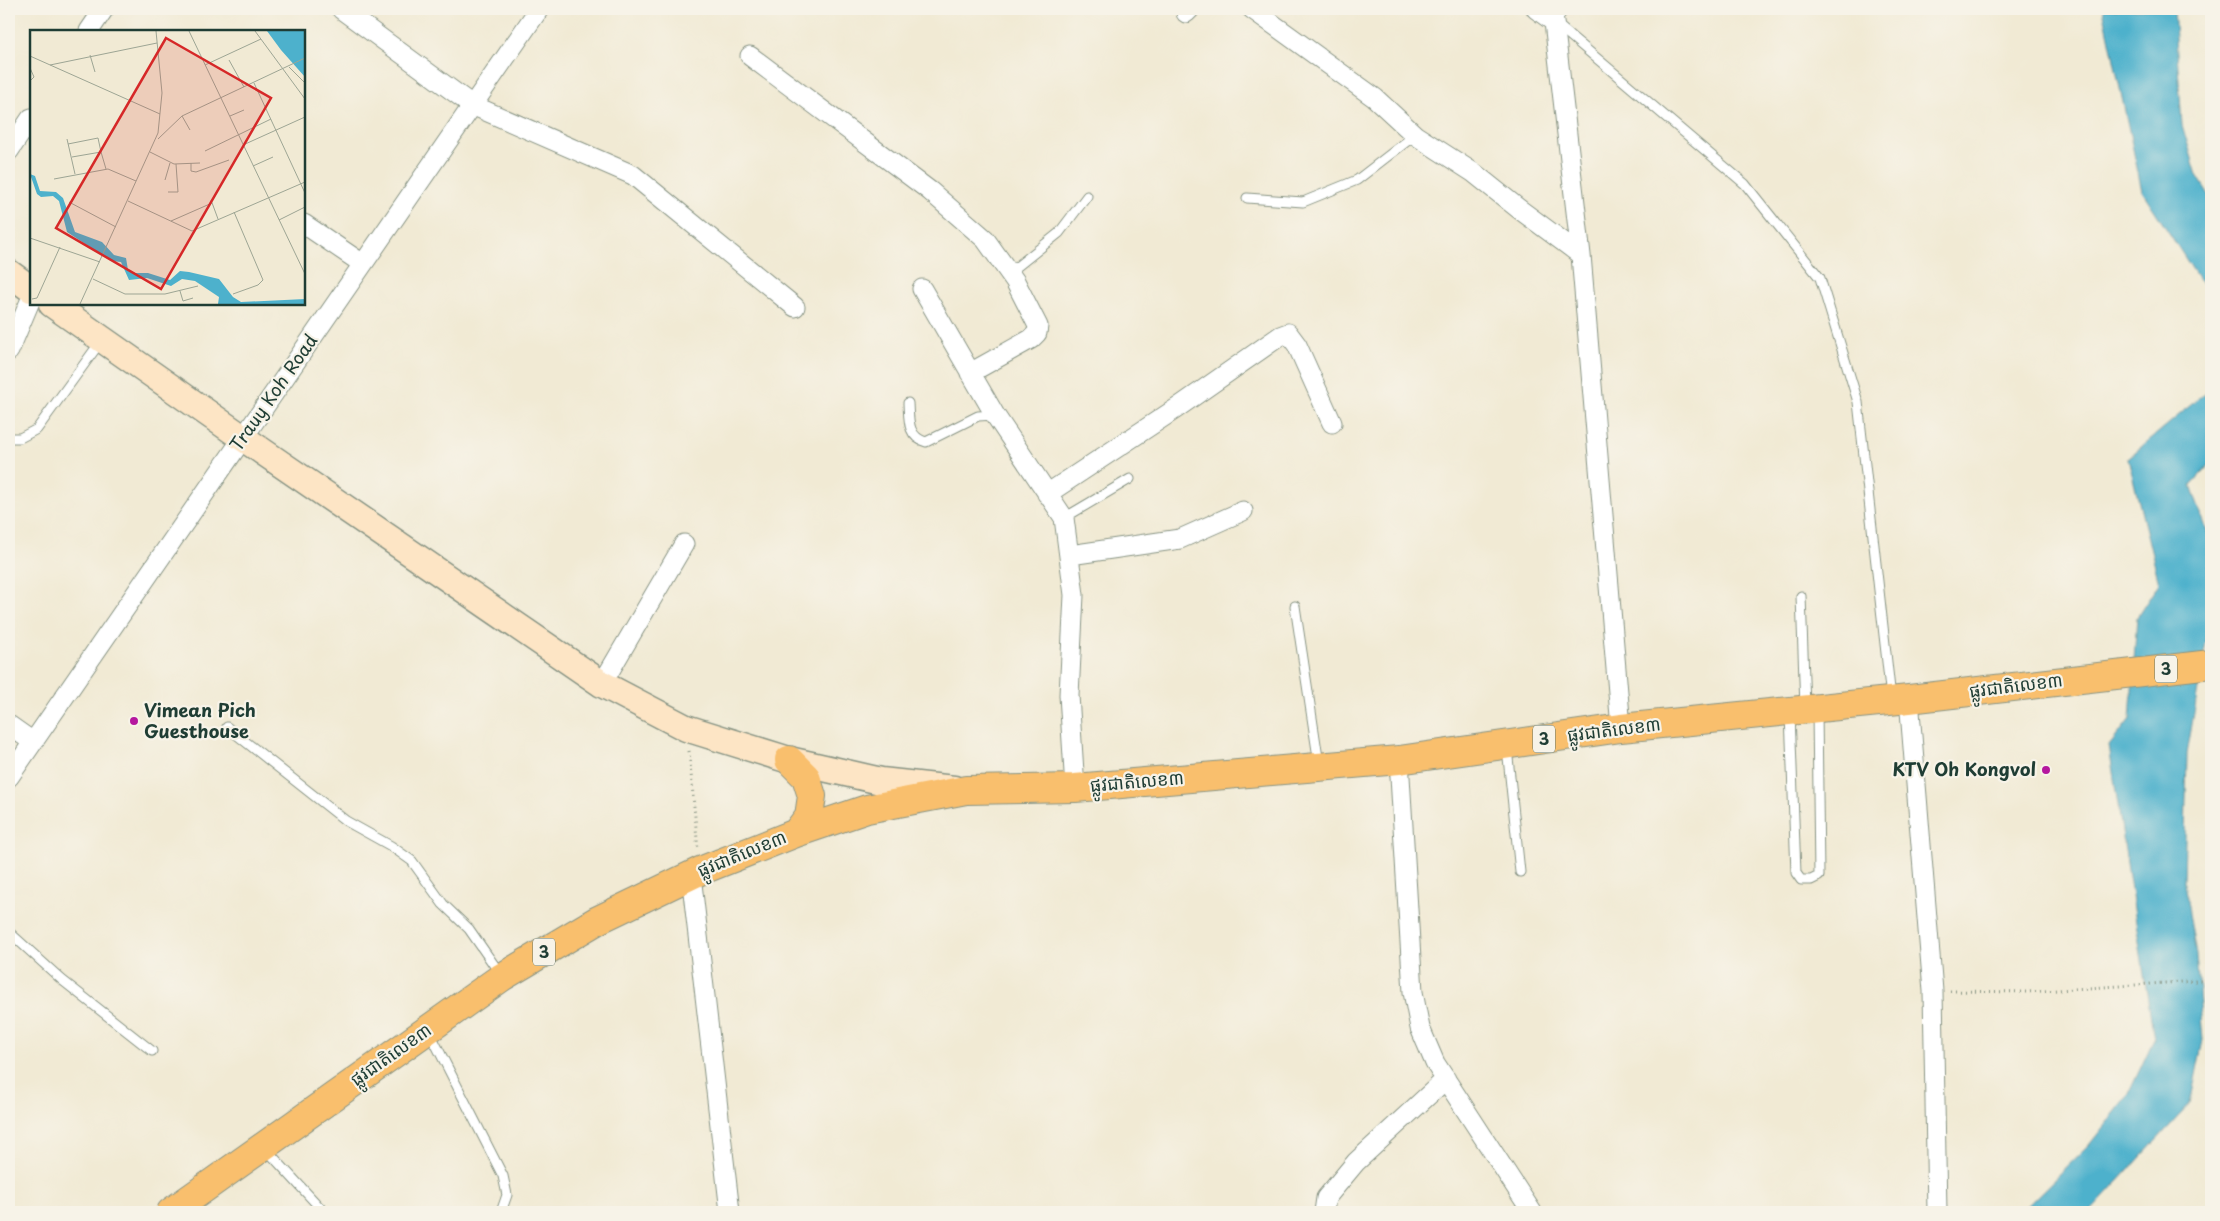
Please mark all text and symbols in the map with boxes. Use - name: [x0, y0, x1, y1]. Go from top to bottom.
- inset map: [30, 30, 305, 305]
- street label: Trauy Koh Road: [222, 328, 323, 456]
- road number: 3: [2155, 656, 2177, 682]
- street label: ផ្លូវជាតិលេខ៣: [1967, 665, 2065, 708]
- place label: Vimean Pich Guesthouse: [144, 696, 256, 744]
- street label: ផ្លូវជាតិលេខ៣: [1565, 709, 1663, 752]
- marker: Vimean Pich Guesthouse: [128, 715, 140, 727]
- road number: 3: [1533, 726, 1555, 752]
- place label: KTV Oh Kongvol: [1892, 755, 2036, 782]
- street label: ផ្លូវជាតិលេខ៣: [1089, 763, 1185, 802]
- marker: KTV Oh Kongvol: [2040, 764, 2052, 776]
- street label: ផ្លូវជាតិលេខ៣: [693, 822, 792, 887]
- road number: 3: [533, 939, 555, 966]
- street label: ផ្លូវជាតិលេខ៣: [344, 1016, 439, 1095]

